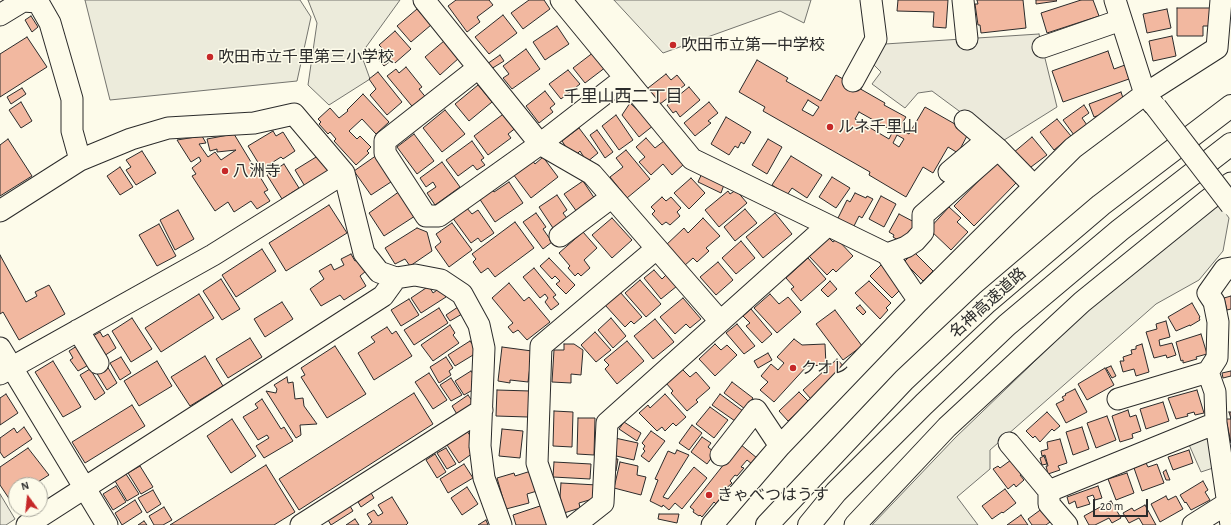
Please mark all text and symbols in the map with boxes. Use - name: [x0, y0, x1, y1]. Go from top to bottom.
- place label: 吹田市立第一中学校: [681, 35, 825, 55]
- marker: 吹田市立第一中学校: [668, 40, 678, 50]
- place label: 吹田市立千里第三小学校: [218, 47, 394, 67]
- marker: 吹田市立千里第三小学校: [205, 52, 215, 62]
- district label: 千里山西二丁目: [564, 87, 682, 107]
- place label: ルネ千里山: [838, 117, 918, 137]
- marker: ルネ千里山: [825, 122, 835, 132]
- place label: 八洲寺: [233, 161, 281, 181]
- marker: 八洲寺: [220, 166, 230, 176]
- street label: 名神高速道路: [946, 264, 1030, 342]
- place label: クオレ: [801, 358, 849, 378]
- marker: クオレ: [788, 363, 798, 373]
- north arrow: [8, 477, 48, 517]
- text: N: [20, 480, 30, 492]
- place label: きゃべつはうす: [717, 485, 829, 505]
- marker: きゃべつはうす: [704, 490, 714, 500]
- scale bar: [1095, 491, 1150, 517]
- text: 20 m: [1100, 500, 1123, 512]

